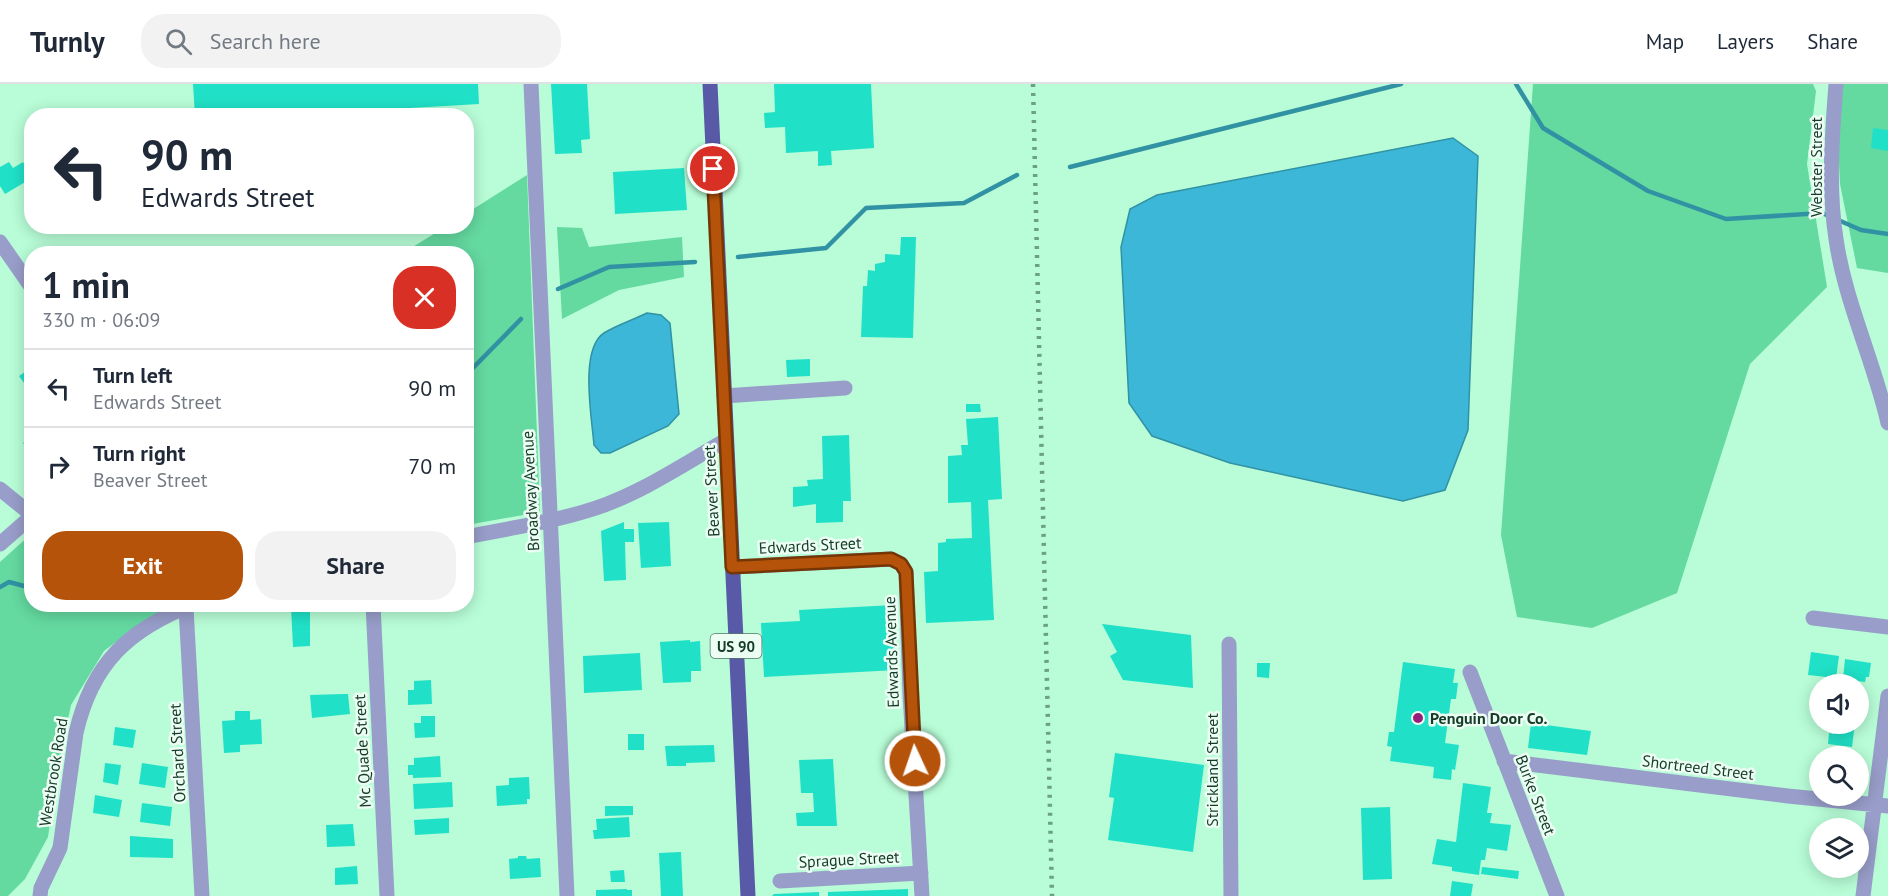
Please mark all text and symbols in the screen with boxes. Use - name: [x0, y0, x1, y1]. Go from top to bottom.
- search box: [141, 14, 561, 68]
- text: Turnly: [30, 23, 105, 60]
- icon: search: [162, 25, 195, 58]
- text: Search here: [210, 27, 321, 55]
- text: Map: [1646, 28, 1684, 55]
- text: Layers: [1717, 28, 1774, 55]
- text: Share: [1807, 28, 1858, 55]
- street label: Webster Street: [1806, 116, 1826, 217]
- text: 90 m: [141, 127, 233, 182]
- icon: left: [42, 132, 120, 210]
- pin: [687, 143, 738, 194]
- icon: arrive: [696, 152, 729, 185]
- text: Edwards Street: [141, 180, 314, 214]
- text: 1 min: [42, 261, 130, 308]
- button: close: [393, 266, 456, 329]
- text: 330 m · 06:09: [42, 307, 160, 333]
- text: Turn left: [93, 361, 173, 389]
- icon: left: [42, 372, 75, 405]
- text: 90 m: [408, 374, 456, 402]
- text: Edwards Street: [93, 389, 222, 415]
- street label: Broadway Avenue: [517, 430, 543, 552]
- text: Turn right: [93, 439, 185, 467]
- street label: Beaver Street: [699, 444, 723, 537]
- icon: right: [42, 450, 75, 483]
- text: 70 m: [408, 452, 456, 480]
- text: Beaver Street: [93, 467, 208, 493]
- button: Exit: [42, 531, 243, 600]
- button: Share: [255, 531, 456, 600]
- street label: Edwards Street: [758, 532, 862, 558]
- street label: Edwards Avenue: [879, 596, 903, 708]
- road number: US 90: [710, 634, 762, 658]
- map controls: [1809, 674, 1869, 878]
- button: sound: [1809, 674, 1869, 734]
- street label: Mc Quade Street: [349, 693, 375, 808]
- street label: Orchard Street: [164, 702, 190, 803]
- place label: Penguin Door Co.: [1430, 708, 1547, 728]
- marker: Penguin Door Co.: [1411, 711, 1425, 725]
- street label: Strickland Street: [1202, 713, 1222, 827]
- street label: Westbrook Road: [35, 716, 71, 828]
- position arrow: [883, 729, 947, 793]
- button: search: [1809, 746, 1869, 806]
- street label: Shortreed Street: [1641, 750, 1756, 784]
- street label: Burke Street: [1512, 752, 1561, 838]
- button: layers: [1809, 818, 1869, 878]
- street label: Sprague Street: [798, 846, 901, 872]

